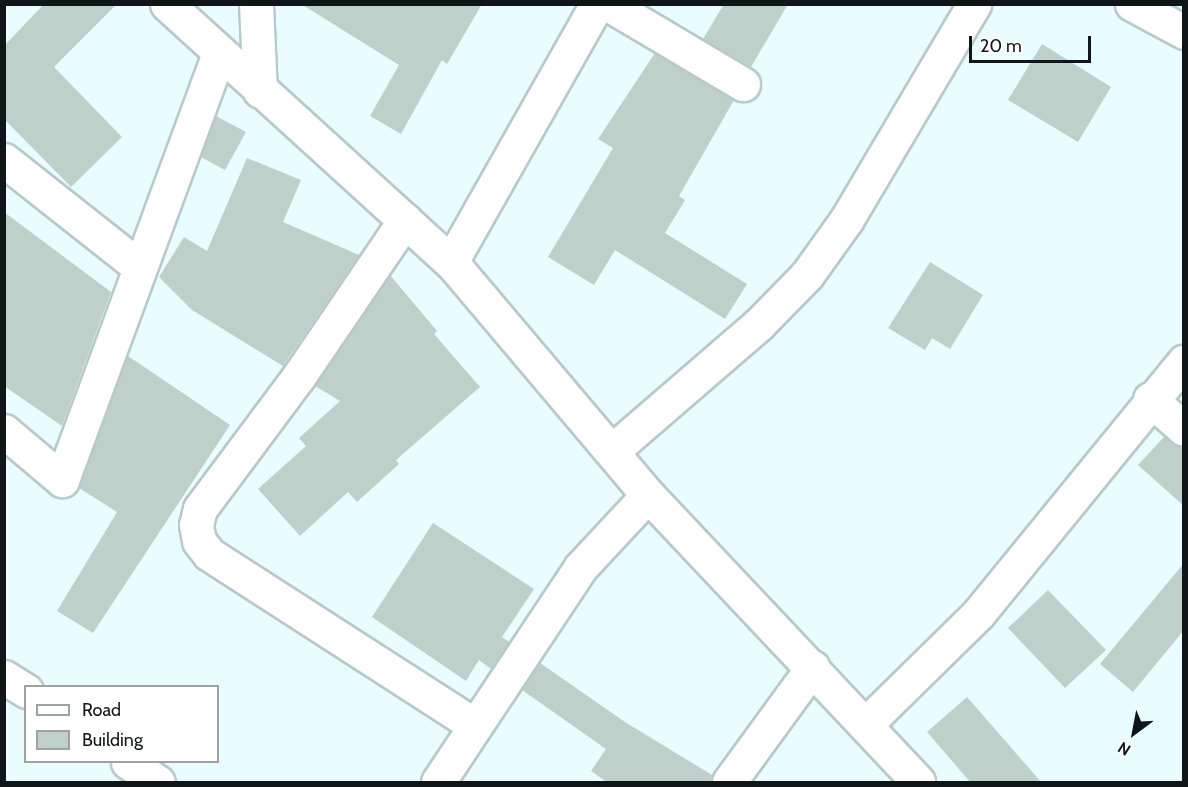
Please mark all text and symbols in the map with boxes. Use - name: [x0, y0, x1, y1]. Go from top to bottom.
- scale bar: [972, 24, 1094, 62]
- text: 20 m: [980, 35, 1022, 57]
- legend: [24, 685, 219, 763]
- text: Road: [82, 699, 121, 721]
- north arrow: [1104, 703, 1164, 763]
- text: Building: [82, 729, 143, 751]
- text: N: [1114, 738, 1134, 760]

